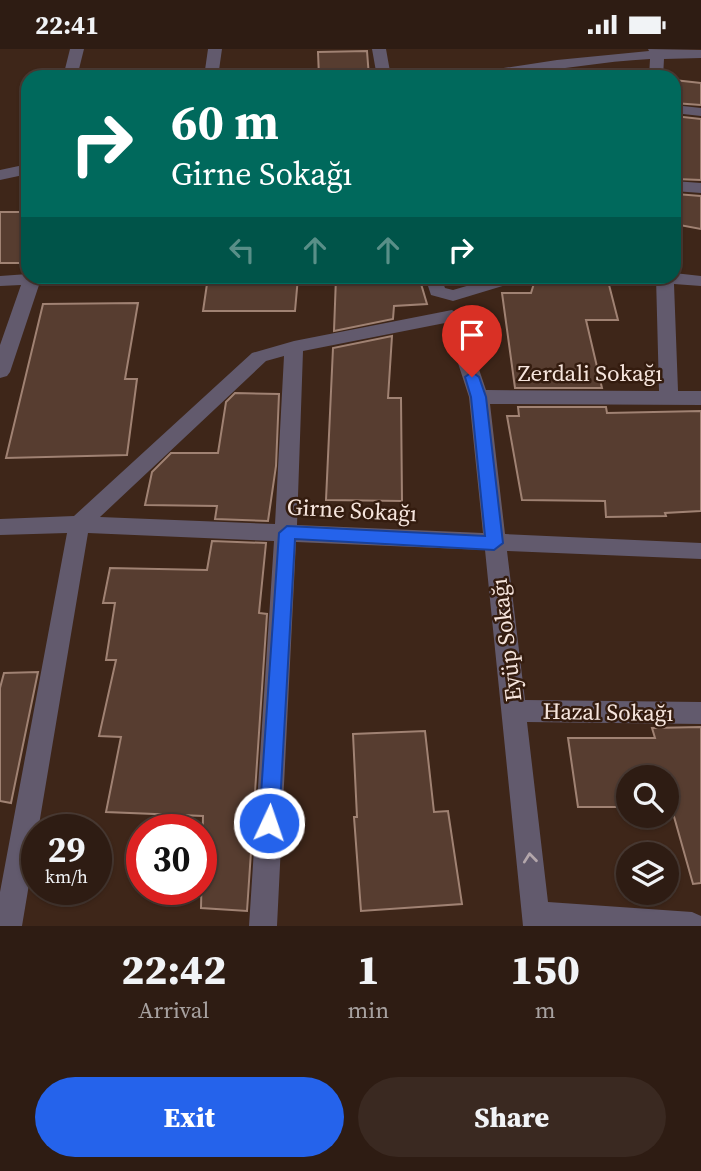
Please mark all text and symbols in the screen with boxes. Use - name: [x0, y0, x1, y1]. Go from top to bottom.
- text: 22:41: [35, 7, 99, 43]
- text: 60 m: [171, 88, 279, 155]
- icon: right: [56, 98, 147, 189]
- text: Girne Sokağı: [171, 152, 352, 196]
- icon: left: [223, 231, 261, 269]
- icon: ahead: [296, 231, 334, 269]
- icon: ahead: [369, 231, 407, 269]
- icon: right: [442, 231, 480, 269]
- pin: [442, 305, 502, 377]
- icon: arrive: [453, 316, 491, 354]
- street label: Zerdali Sokağı: [518, 357, 662, 389]
- street label: Girne Sokağı: [286, 491, 418, 529]
- street label: Eyüp Sokağı: [483, 576, 529, 704]
- street label: Hazal Sokağı: [542, 695, 674, 729]
- map controls: [616, 765, 679, 905]
- button: search: [616, 765, 679, 828]
- position arrow: [232, 786, 306, 860]
- speed limit sign: 30: [126, 814, 217, 905]
- text: 29: [48, 826, 85, 874]
- button: layers: [616, 842, 679, 905]
- one-way arrow: [523, 852, 538, 863]
- text: km/h: [45, 864, 88, 889]
- text: 22:42: [121, 940, 226, 998]
- text: 1: [357, 940, 380, 998]
- text: 150: [510, 940, 580, 998]
- text: Arrival: [138, 994, 209, 1026]
- text: min: [348, 994, 389, 1026]
- text: m: [535, 994, 555, 1026]
- button: Exit: [35, 1077, 344, 1157]
- button: Share: [358, 1077, 666, 1157]

